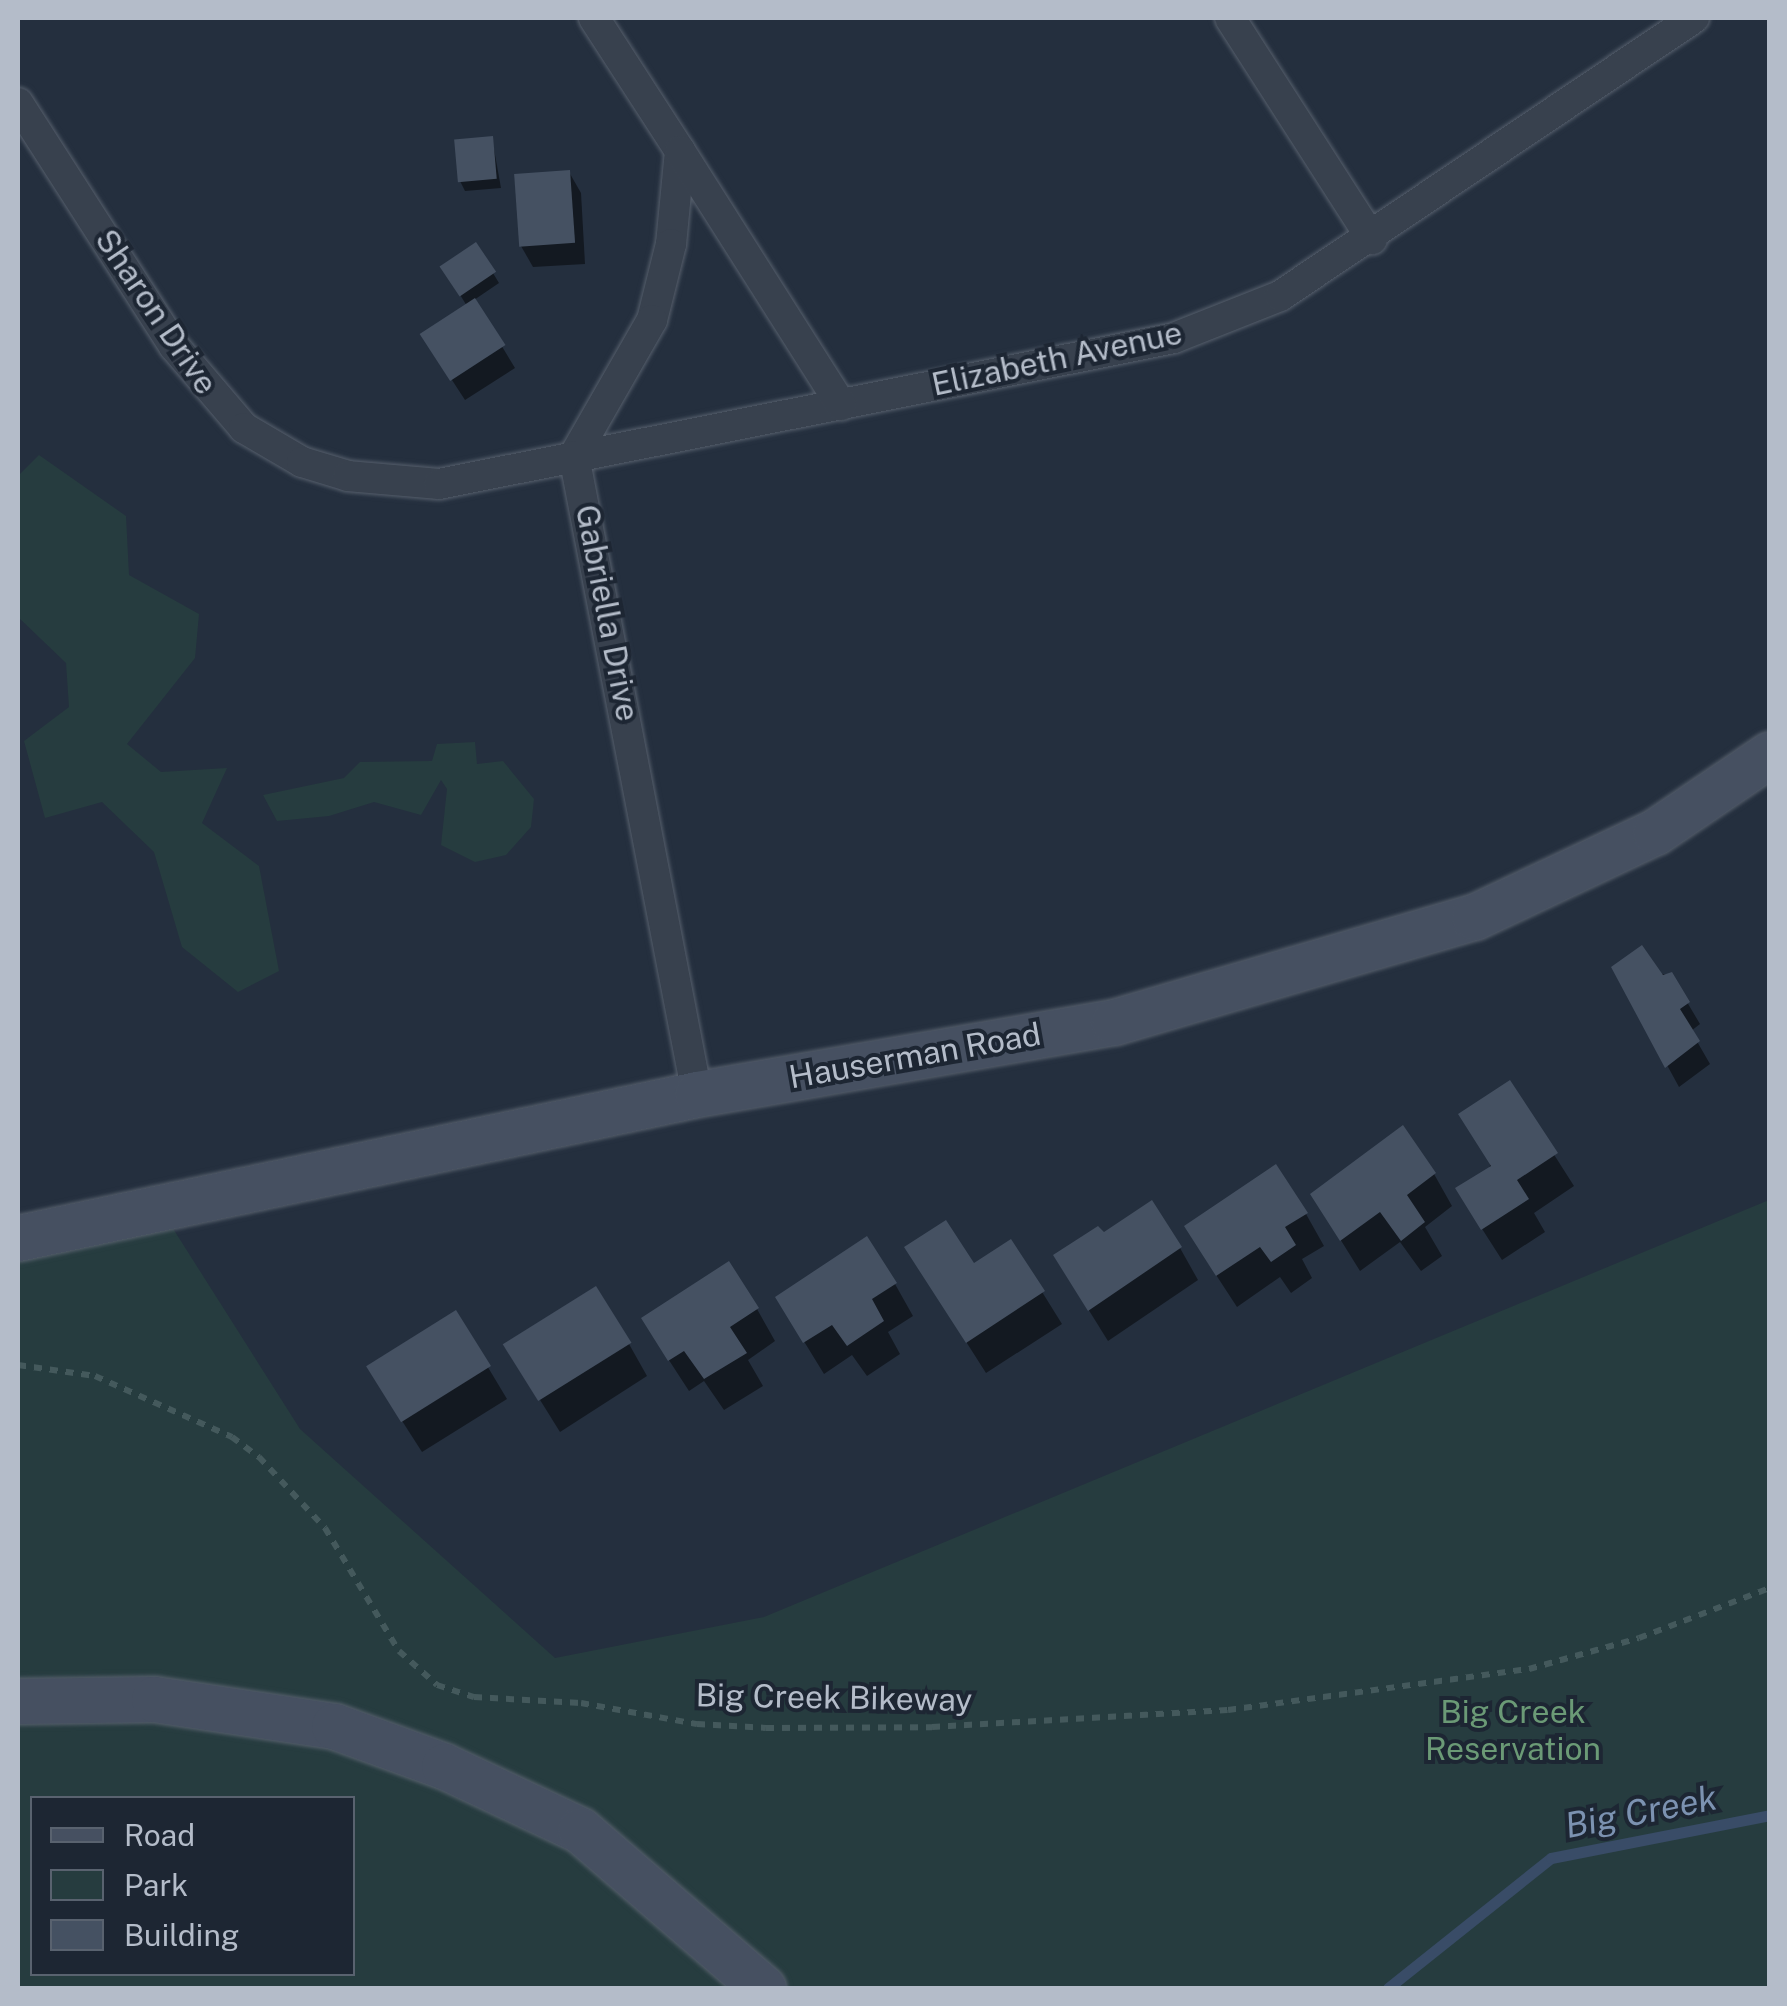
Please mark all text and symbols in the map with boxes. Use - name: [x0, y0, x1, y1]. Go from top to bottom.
- street label: Sharon Drive: [87, 222, 225, 402]
- street label: Elizabeth Avenue: [928, 314, 1186, 404]
- street label: Gabriella Drive: [567, 502, 647, 724]
- street label: Hauserman Road: [786, 1015, 1044, 1097]
- street label: Big Creek Bikeway: [695, 1676, 973, 1720]
- park label: Big Creek Reservation: [1425, 1694, 1601, 1769]
- water label: Big Creek: [1562, 1777, 1720, 1847]
- legend: [30, 1796, 355, 1976]
- text: Road: [124, 1817, 195, 1853]
- text: Park: [124, 1867, 188, 1903]
- text: Building: [124, 1917, 239, 1953]

